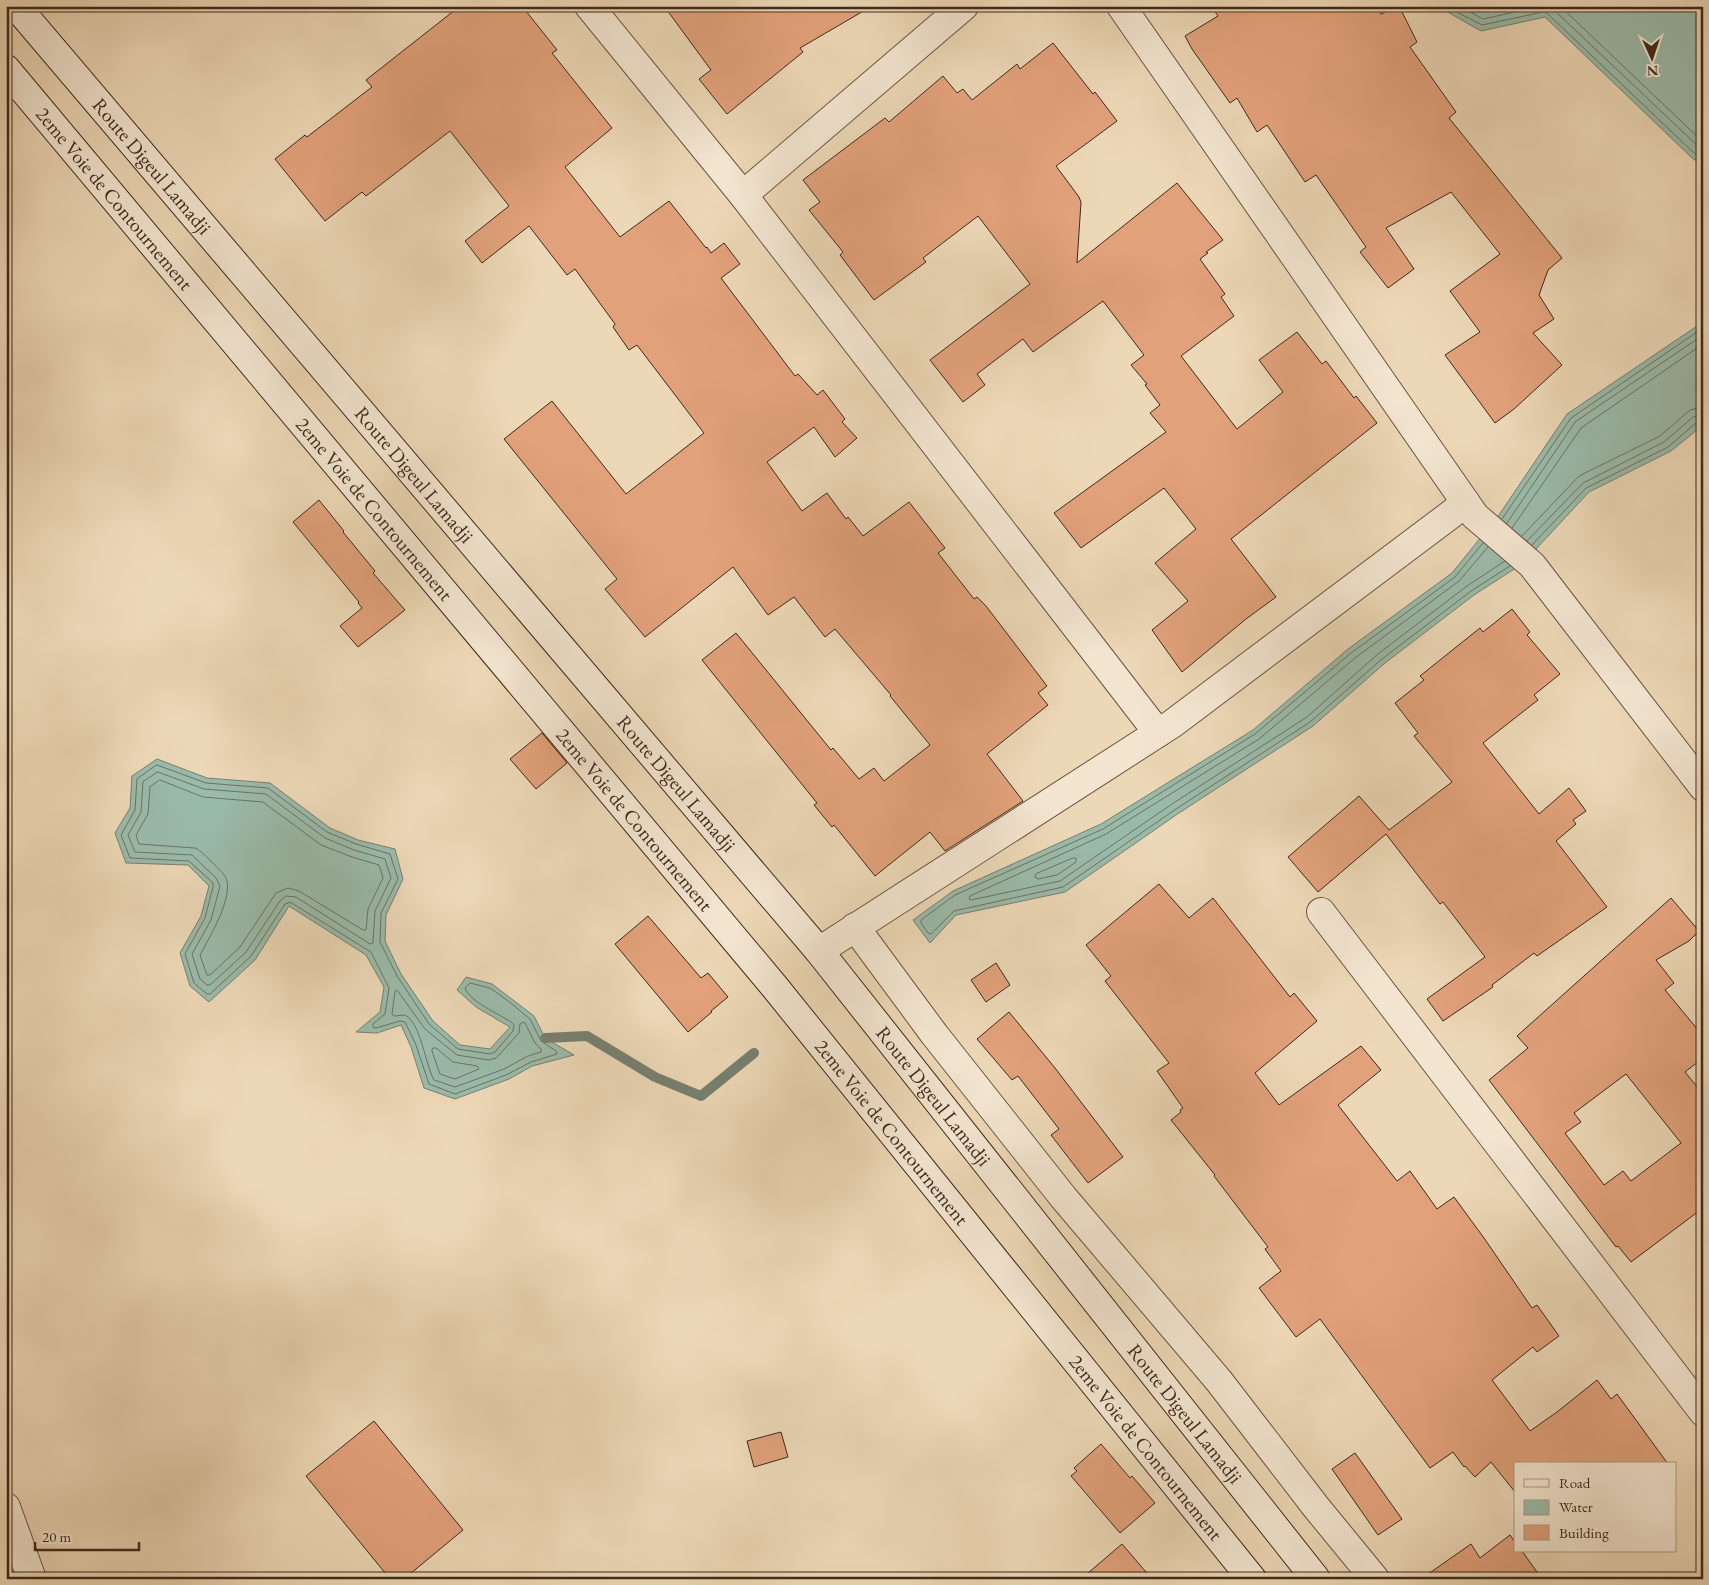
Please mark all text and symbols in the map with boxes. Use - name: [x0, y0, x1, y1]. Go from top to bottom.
- north arrow: [1626, 32, 1676, 82]
- text: N: [1646, 62, 1659, 80]
- street label: Route Digeul Lamadji: [87, 92, 217, 240]
- street label: 2eme Voie de Contournement: [30, 101, 199, 296]
- street label: Route Digeul Lamadji: [349, 401, 480, 548]
- street label: 2eme Voie de Contournement: [290, 412, 459, 607]
- street label: Route Digeul Lamadji: [611, 710, 742, 857]
- street label: 2eme Voie de Contournement: [550, 722, 719, 917]
- street label: Route Digeul Lamadji: [870, 1021, 997, 1171]
- street label: 2eme Voie de Contournement: [809, 1034, 975, 1231]
- street label: Route Digeul Lamadji: [1122, 1338, 1249, 1489]
- street label: 2eme Voie de Contournement: [1063, 1349, 1229, 1546]
- legend: [1514, 1462, 1676, 1552]
- text: Road: [1559, 1473, 1591, 1492]
- text: Water: [1559, 1497, 1593, 1516]
- scale bar: [35, 1520, 139, 1552]
- text: Building: [1559, 1523, 1609, 1542]
- text: 20 m: [42, 1527, 71, 1546]

